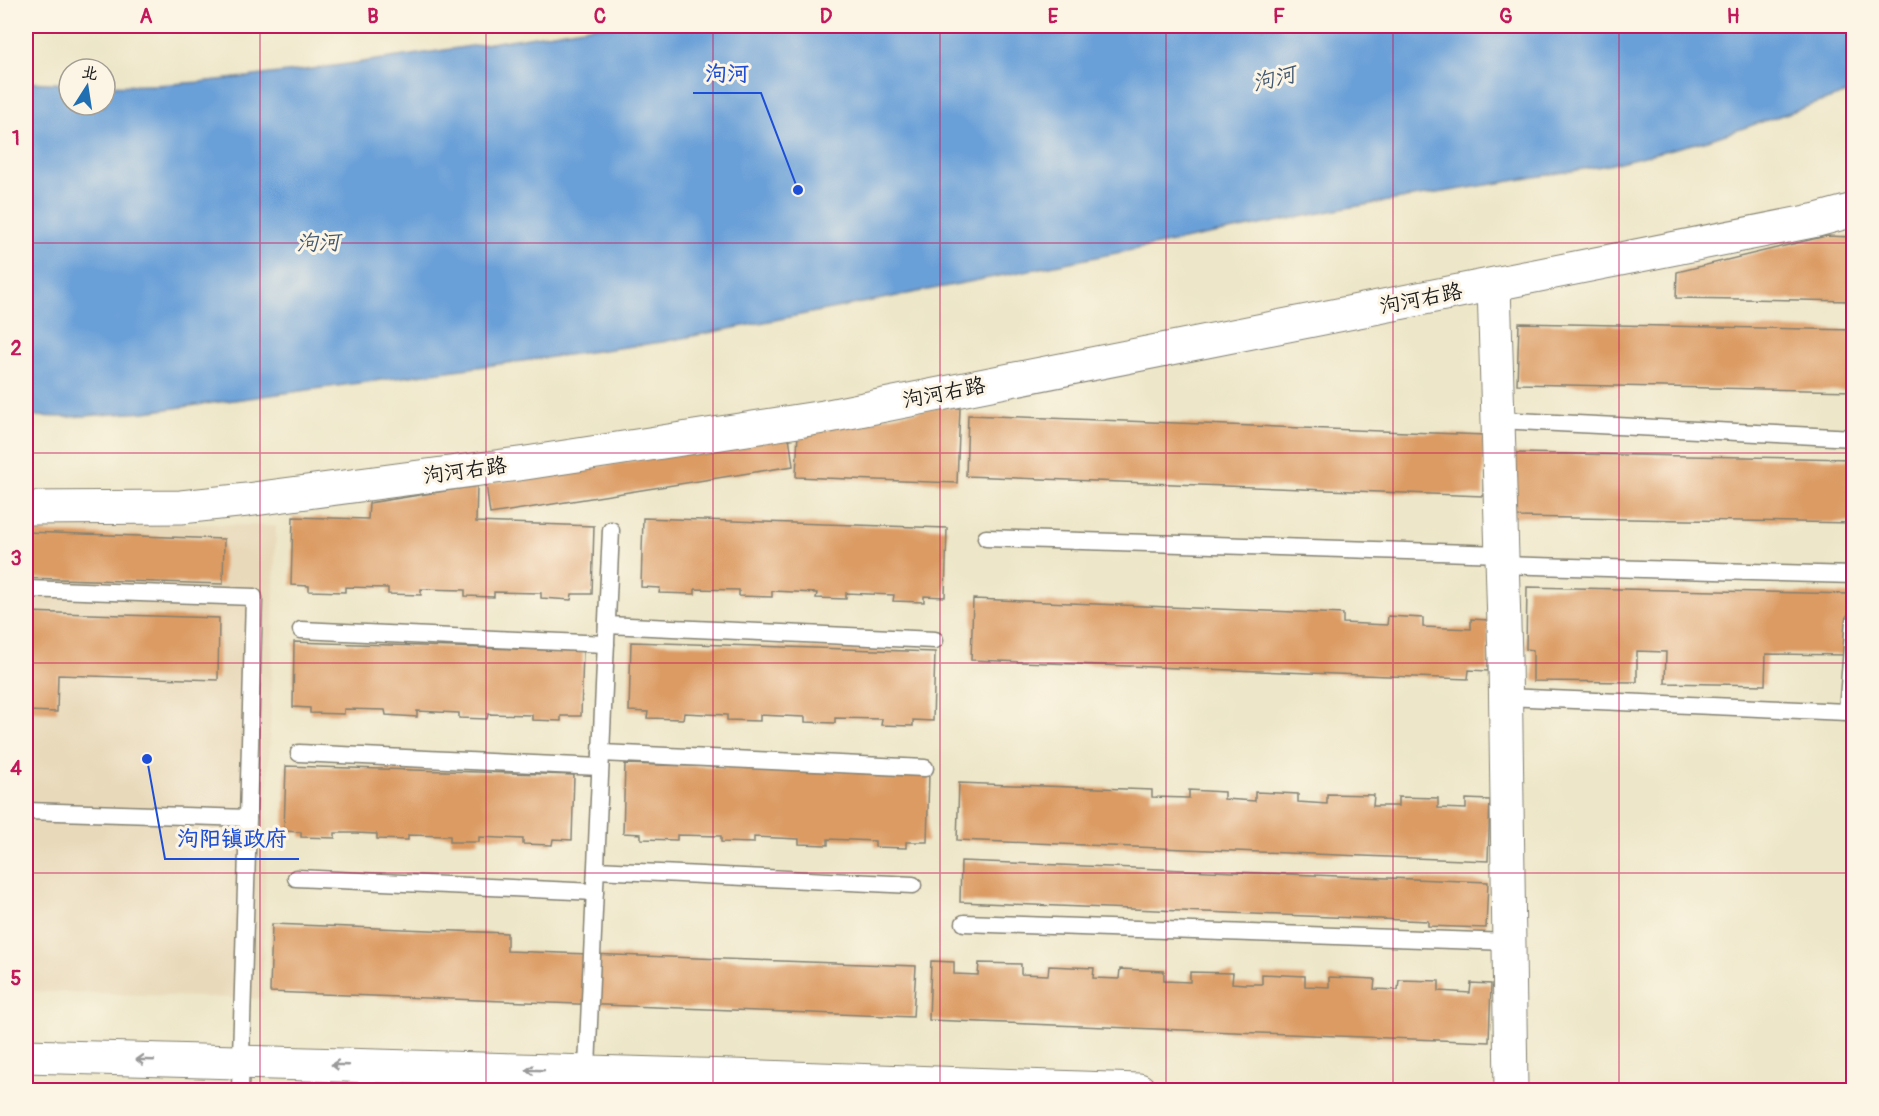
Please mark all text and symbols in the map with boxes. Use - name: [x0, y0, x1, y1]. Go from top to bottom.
- text: A: [140, 4, 153, 29]
- text: B: [367, 4, 379, 29]
- text: C: [594, 4, 606, 29]
- text: D: [820, 4, 833, 29]
- text: E: [1048, 4, 1059, 29]
- text: F: [1273, 4, 1285, 29]
- text: G: [1499, 4, 1513, 29]
- text: H: [1727, 4, 1740, 29]
- callout: 泃河: [693, 53, 761, 93]
- north arrow: [57, 57, 117, 117]
- water label: 泃河: [1249, 59, 1302, 98]
- text: 泃河: [705, 60, 749, 88]
- text: 北: [80, 62, 100, 85]
- text: 1: [12, 126, 20, 151]
- water label: 泃河: [296, 228, 343, 258]
- street label: 泃河右路: [1377, 278, 1465, 320]
- text: 2: [10, 336, 22, 361]
- street label: 泃河右路: [900, 372, 988, 414]
- street label: 泃河右路: [422, 452, 508, 490]
- text: 3: [10, 546, 22, 571]
- text: 4: [10, 756, 22, 781]
- callout: 泃阳镇政府: [165, 819, 299, 859]
- text: 泃阳镇政府: [177, 825, 287, 853]
- text: 5: [11, 966, 22, 991]
- one-way arrow: [136, 1054, 156, 1065]
- one-way arrow: [331, 1059, 351, 1071]
- one-way arrow: [525, 1065, 545, 1076]

